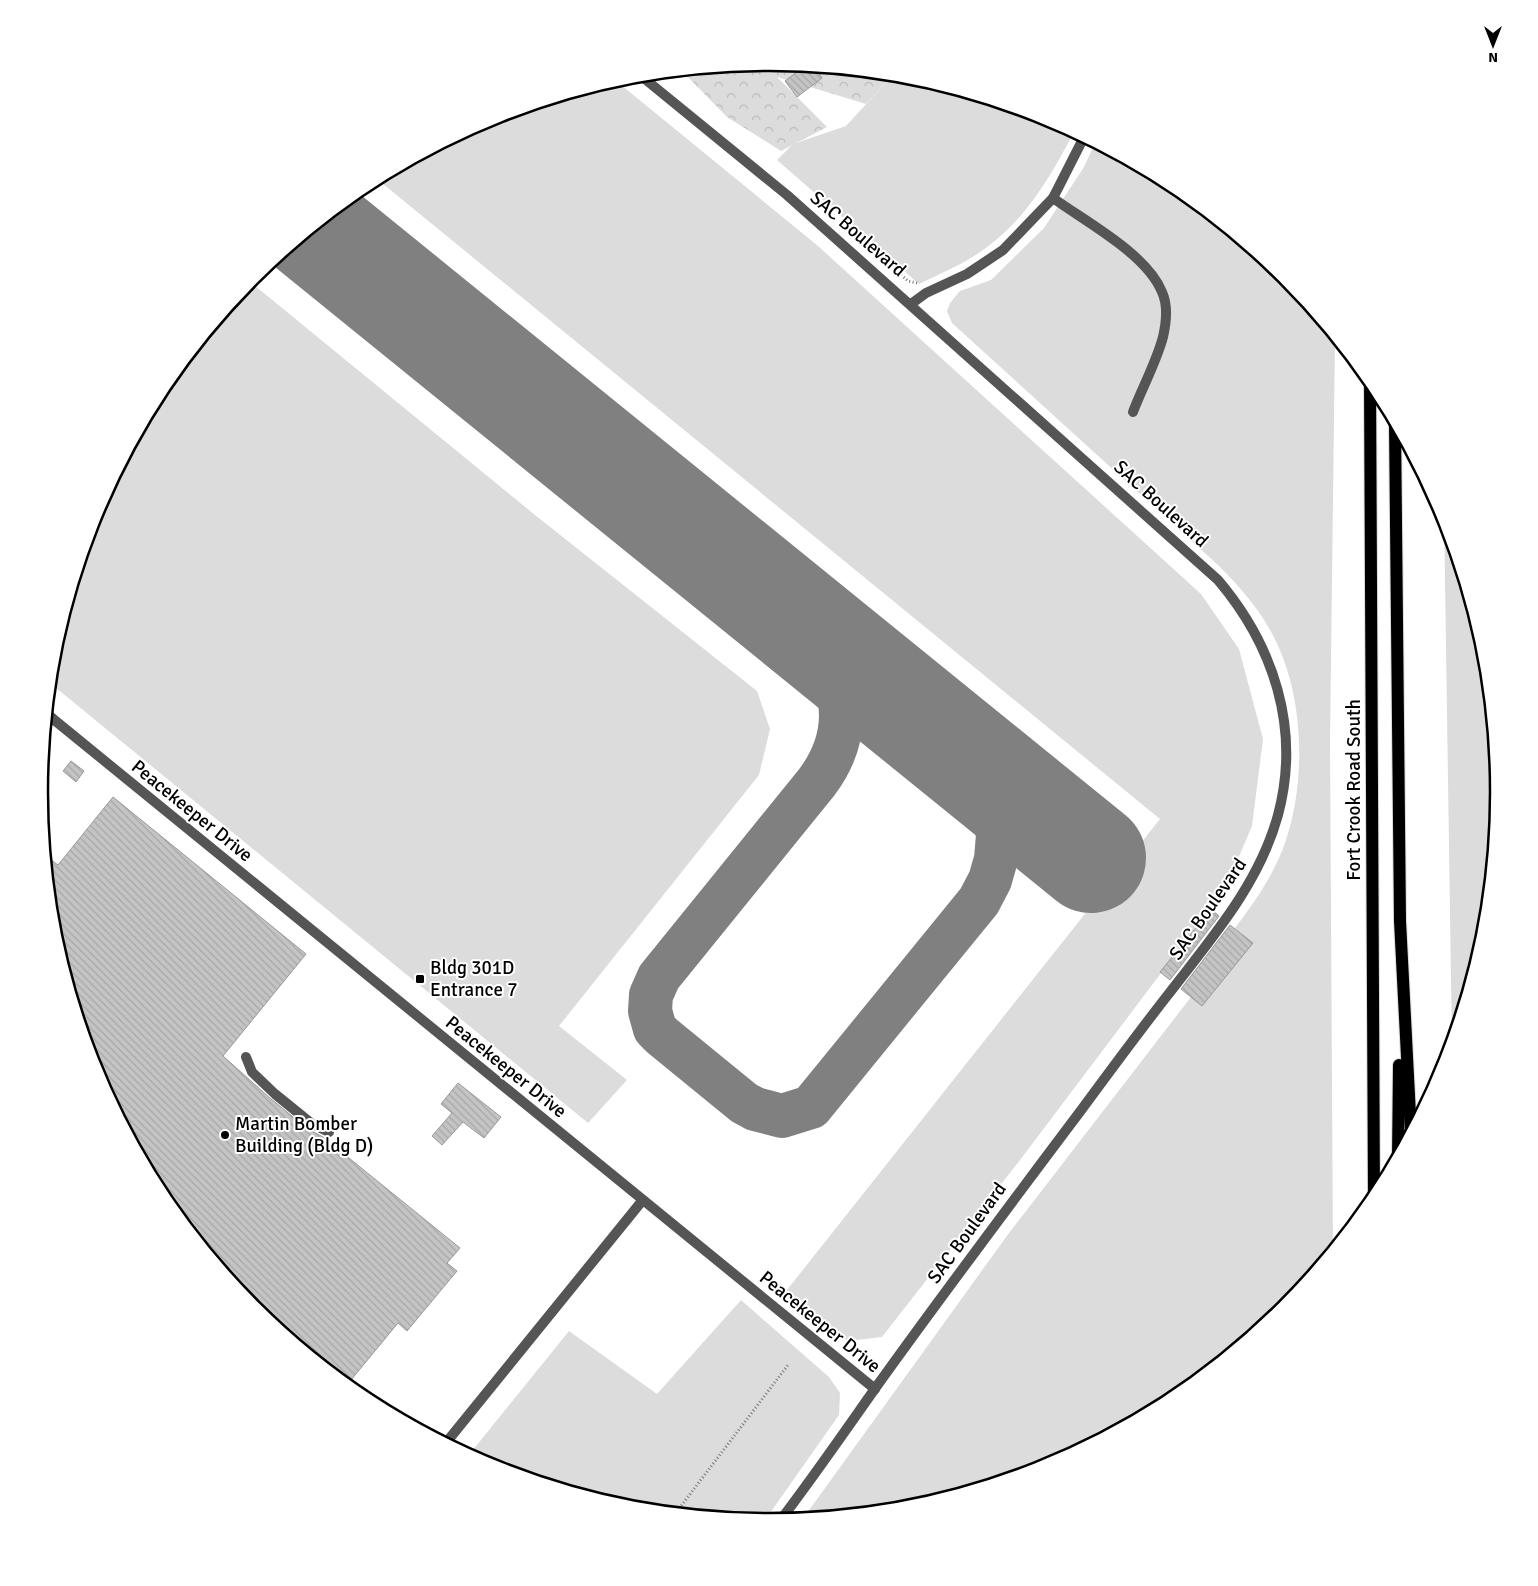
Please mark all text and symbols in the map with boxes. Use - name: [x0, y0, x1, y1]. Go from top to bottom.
- north arrow: [1468, 20, 1518, 70]
- text: N: [1488, 49, 1498, 66]
- street label: SAC Boulevard: [805, 186, 911, 282]
- street label: SAC Boulevard: [1109, 455, 1213, 553]
- street label: Fort Crook Road South: [1342, 699, 1366, 881]
- street label: Peacekeeper Drive: [127, 755, 257, 867]
- street label: SAC Boulevard: [1164, 853, 1252, 965]
- place label: Bldg 301D Entrance 7: [430, 956, 517, 1002]
- marker: Bldg 301D Entrance 7: [414, 973, 426, 985]
- street label: Peacekeeper Drive: [441, 1011, 571, 1123]
- place label: Martin Bomber Building (Bldg D): [235, 1112, 373, 1158]
- marker: Martin Bomber Building (Bldg D): [219, 1129, 231, 1141]
- street label: SAC Boulevard: [922, 1178, 1012, 1288]
- street label: Peacekeeper Drive: [755, 1266, 885, 1378]

